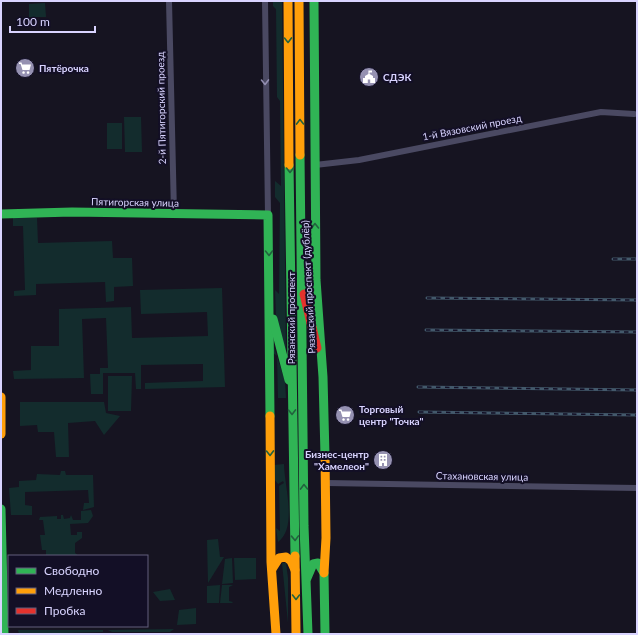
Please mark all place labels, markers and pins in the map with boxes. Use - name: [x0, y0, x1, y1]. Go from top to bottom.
- supermarket icon: Пятёрочка: [14, 57, 36, 79]
- place label: Пятёрочка: [39, 62, 89, 74]
- public building icon: СДЭК: [358, 66, 380, 88]
- place label: СДЭК: [383, 71, 411, 83]
- place label: Торговый центр "Точка": [359, 403, 423, 427]
- supermarket icon: Торговый центр "Точка": [334, 404, 356, 426]
- place label: Бизнес-центр "Хамелеон": [305, 448, 369, 472]
- building icon: Бизнес-центр "Хамелеон": [372, 449, 394, 471]

